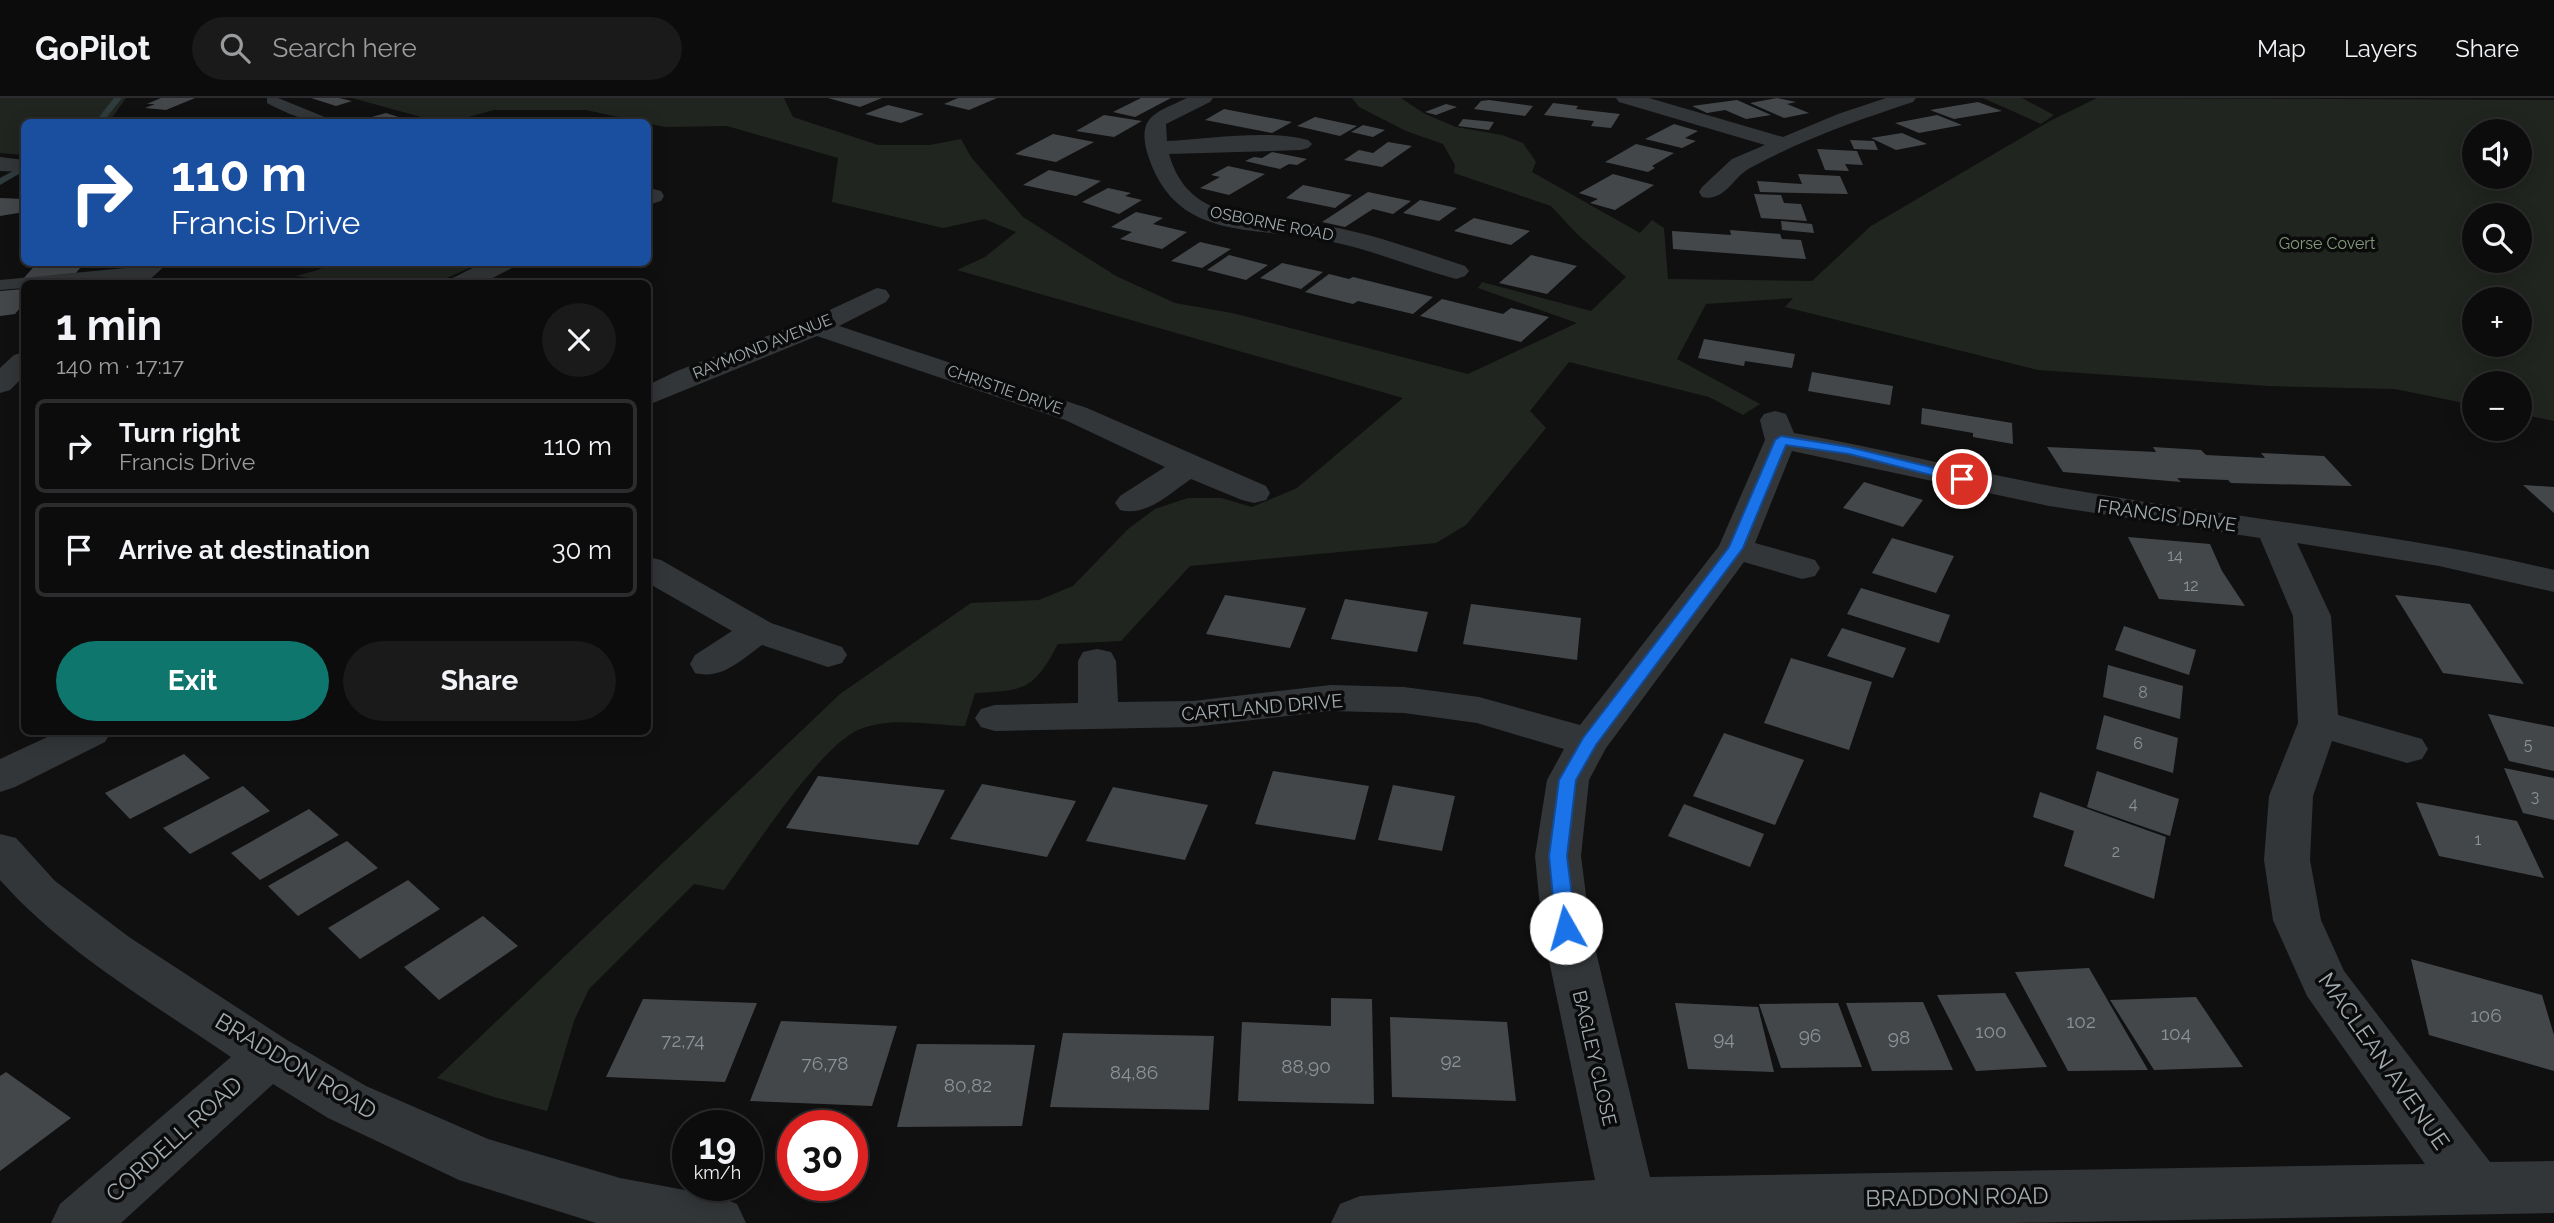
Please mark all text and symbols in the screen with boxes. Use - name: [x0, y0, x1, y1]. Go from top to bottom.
- search box: [192, 17, 682, 80]
- text: GoPilot: [35, 29, 150, 68]
- icon: search: [216, 29, 254, 67]
- text: Search here: [272, 33, 417, 63]
- text: Map: [2257, 34, 2306, 63]
- text: Layers: [2344, 34, 2417, 63]
- text: Share: [2455, 34, 2519, 63]
- map controls: [2462, 119, 2532, 441]
- button: sound: [2462, 119, 2532, 189]
- text: 110 m: [171, 145, 307, 202]
- icon: right: [56, 147, 147, 238]
- street label: OSBORNE ROAD: [1209, 202, 1335, 245]
- button: search: [2462, 203, 2532, 273]
- text: Francis Drive: [171, 204, 360, 241]
- park label: Gorse Covert: [2279, 234, 2376, 253]
- button: +: [2462, 287, 2532, 357]
- text: 1 min: [56, 301, 162, 350]
- button: close: [542, 303, 616, 377]
- street label: RAYMOND AVENUE: [690, 310, 835, 383]
- text: 140 m · 17:17: [56, 352, 184, 379]
- street label: CHRISTIE DRIVE: [945, 361, 1065, 418]
- button: −: [2462, 371, 2532, 441]
- text: Turn right: [119, 418, 240, 448]
- icon: right: [60, 427, 98, 465]
- text: 110 m: [543, 431, 612, 461]
- text: Francis Drive: [119, 448, 255, 475]
- pin: [1932, 449, 1992, 509]
- icon: arrive: [1943, 460, 1981, 498]
- street label: FRANCIS DRIVE: [2096, 494, 2238, 536]
- icon: arrive: [60, 531, 98, 569]
- text: Arrive at destination: [119, 535, 370, 565]
- text: 30 m: [552, 535, 612, 565]
- house number: 14: [2167, 546, 2183, 565]
- house number: 12: [2183, 576, 2199, 595]
- button: Exit: [56, 641, 329, 721]
- button: Share: [343, 641, 616, 721]
- house number: 8: [2138, 683, 2148, 702]
- street label: CARTLAND DRIVE: [1180, 689, 1344, 725]
- house number: 6: [2133, 734, 2143, 753]
- house number: 5: [2524, 735, 2533, 754]
- house number: 3: [2531, 787, 2539, 806]
- house number: 4: [2129, 794, 2138, 813]
- house number: 1: [2475, 830, 2482, 849]
- house number: 2: [2112, 842, 2120, 861]
- position arrow: [1529, 891, 1603, 965]
- street label: MACLEAN AVENUE: [2313, 967, 2456, 1154]
- street label: BAGLEY CLOSE: [1569, 988, 1621, 1128]
- house number: 106: [2470, 1004, 2502, 1026]
- street label: BRADDON ROAD: [211, 1007, 382, 1124]
- house number: 102: [2066, 1010, 2096, 1032]
- house number: 100: [1975, 1020, 2007, 1042]
- house number: 104: [2161, 1022, 2191, 1044]
- house number: 96: [1799, 1024, 1821, 1046]
- house number: 98: [1888, 1026, 1910, 1048]
- house number: 94: [1713, 1027, 1735, 1049]
- house number: 72,74: [661, 1029, 705, 1051]
- house number: 92: [1440, 1049, 1462, 1071]
- house number: 76,78: [802, 1052, 848, 1074]
- house number: 88,90: [1281, 1055, 1331, 1077]
- house number: 84,86: [1110, 1061, 1158, 1083]
- street label: CORDELL ROAD: [100, 1070, 247, 1207]
- house number: 80,82: [944, 1074, 992, 1096]
- speed limit sign: 30: [777, 1110, 868, 1201]
- text: 19: [699, 1126, 736, 1167]
- text: km/h: [694, 1162, 741, 1183]
- street label: BRADDON ROAD: [1865, 1181, 2049, 1212]

